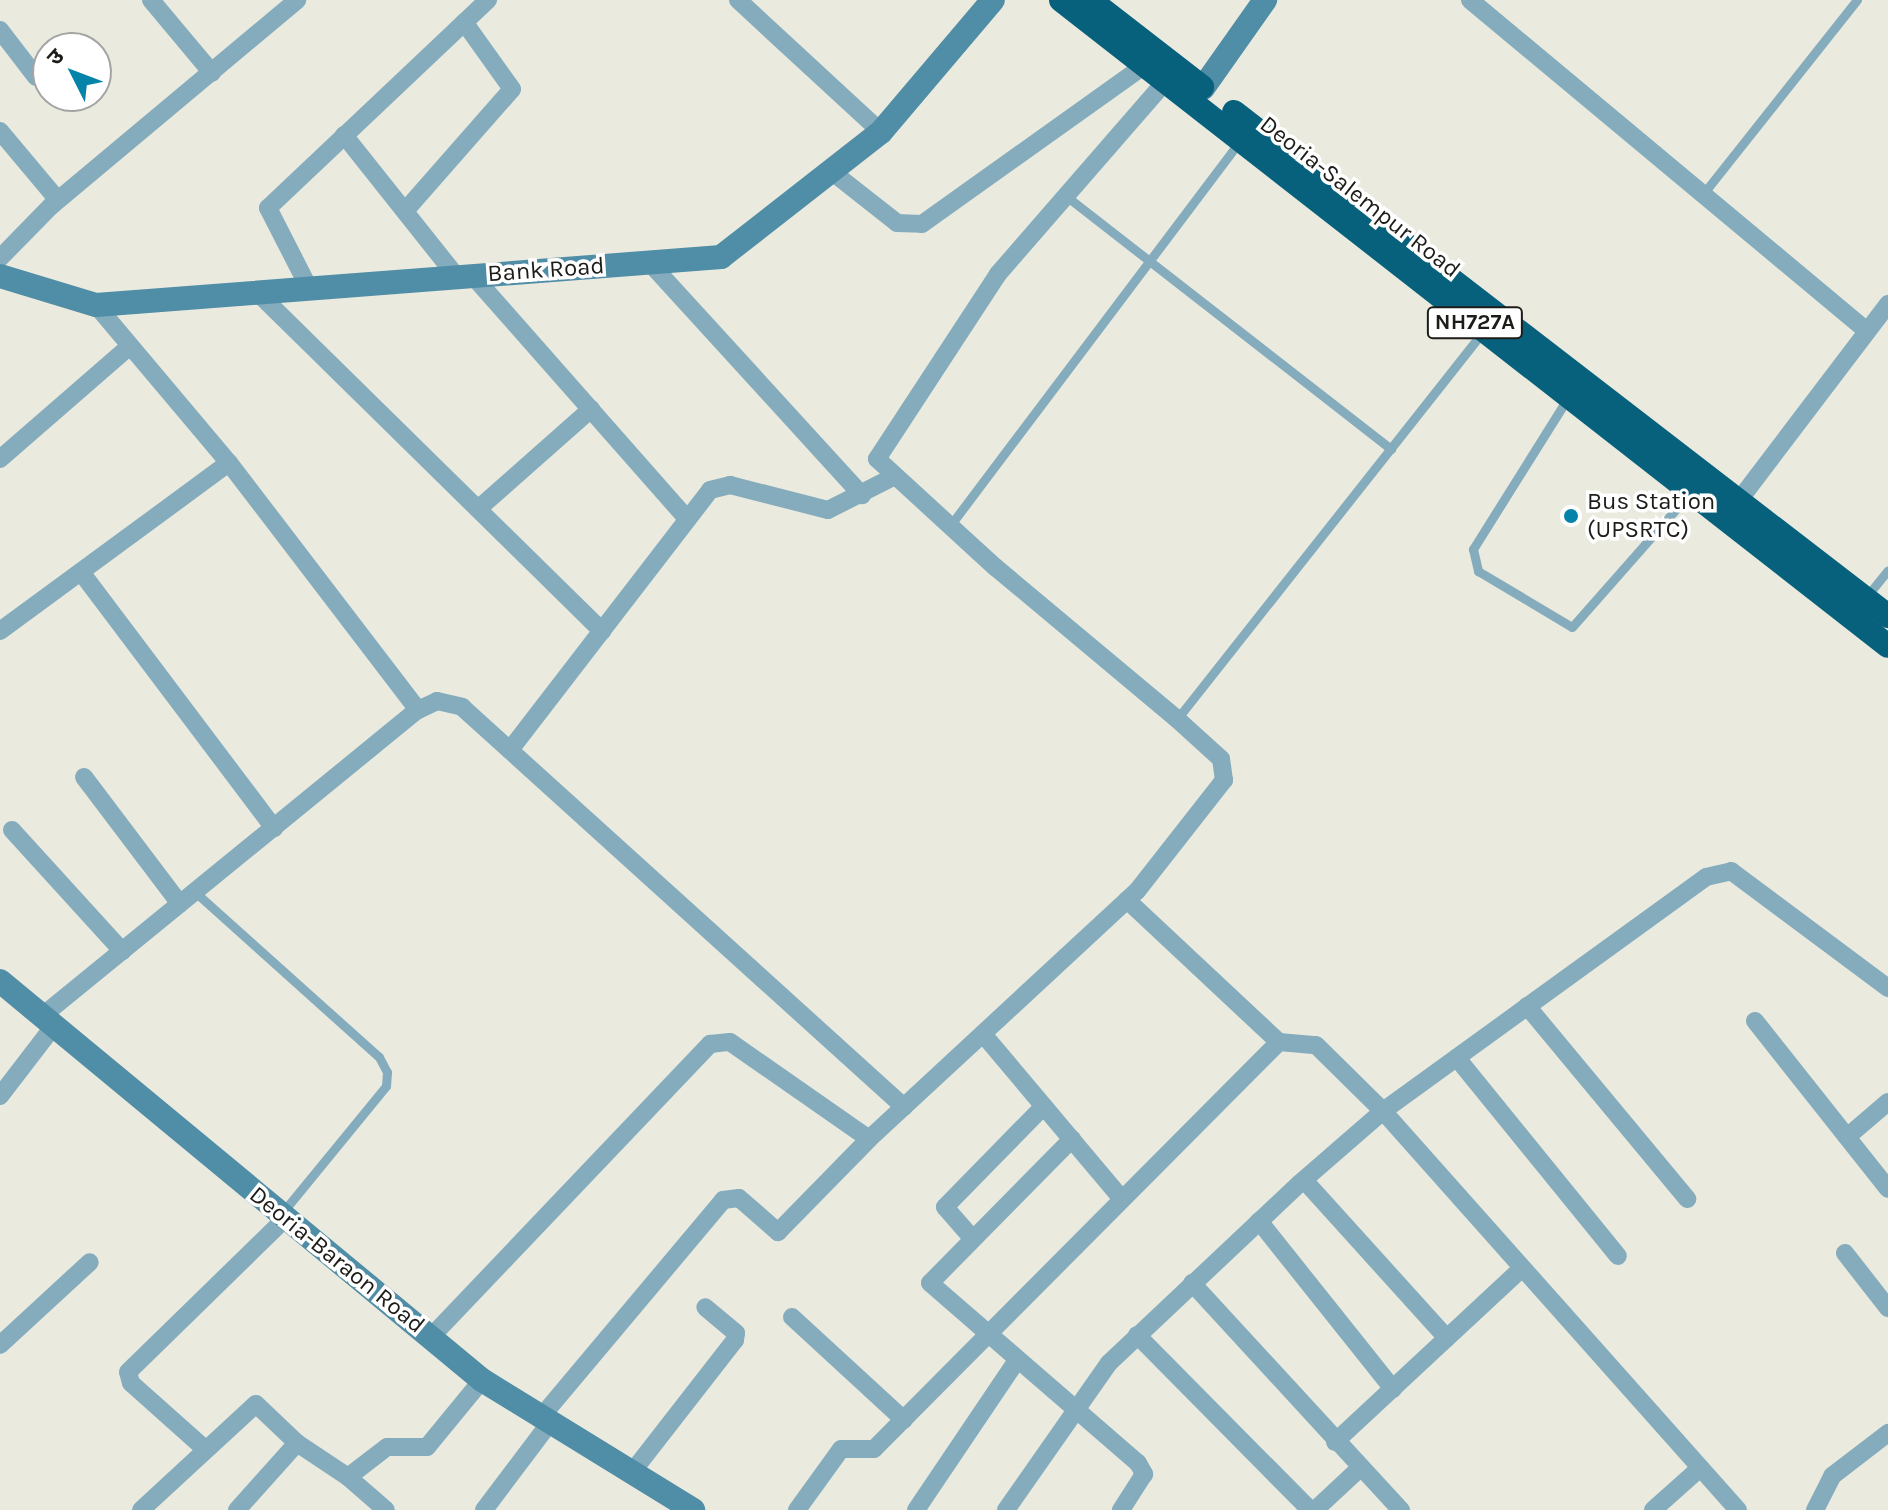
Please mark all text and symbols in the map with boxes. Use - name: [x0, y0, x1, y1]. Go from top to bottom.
- north arrow: [32, 32, 112, 112]
- text: उ: [42, 44, 70, 71]
- street label: Deoria-Salempur Road: [1254, 110, 1466, 284]
- street label: Bank Road: [487, 252, 605, 288]
- road number: NH727A: [1425, 305, 1525, 341]
- place label: Bus Station (UPSRTC): [1587, 488, 1715, 544]
- marker: Bus Station (UPSRTC): [1562, 507, 1580, 525]
- street label: Deoria-Baraon Road: [244, 1180, 430, 1340]

